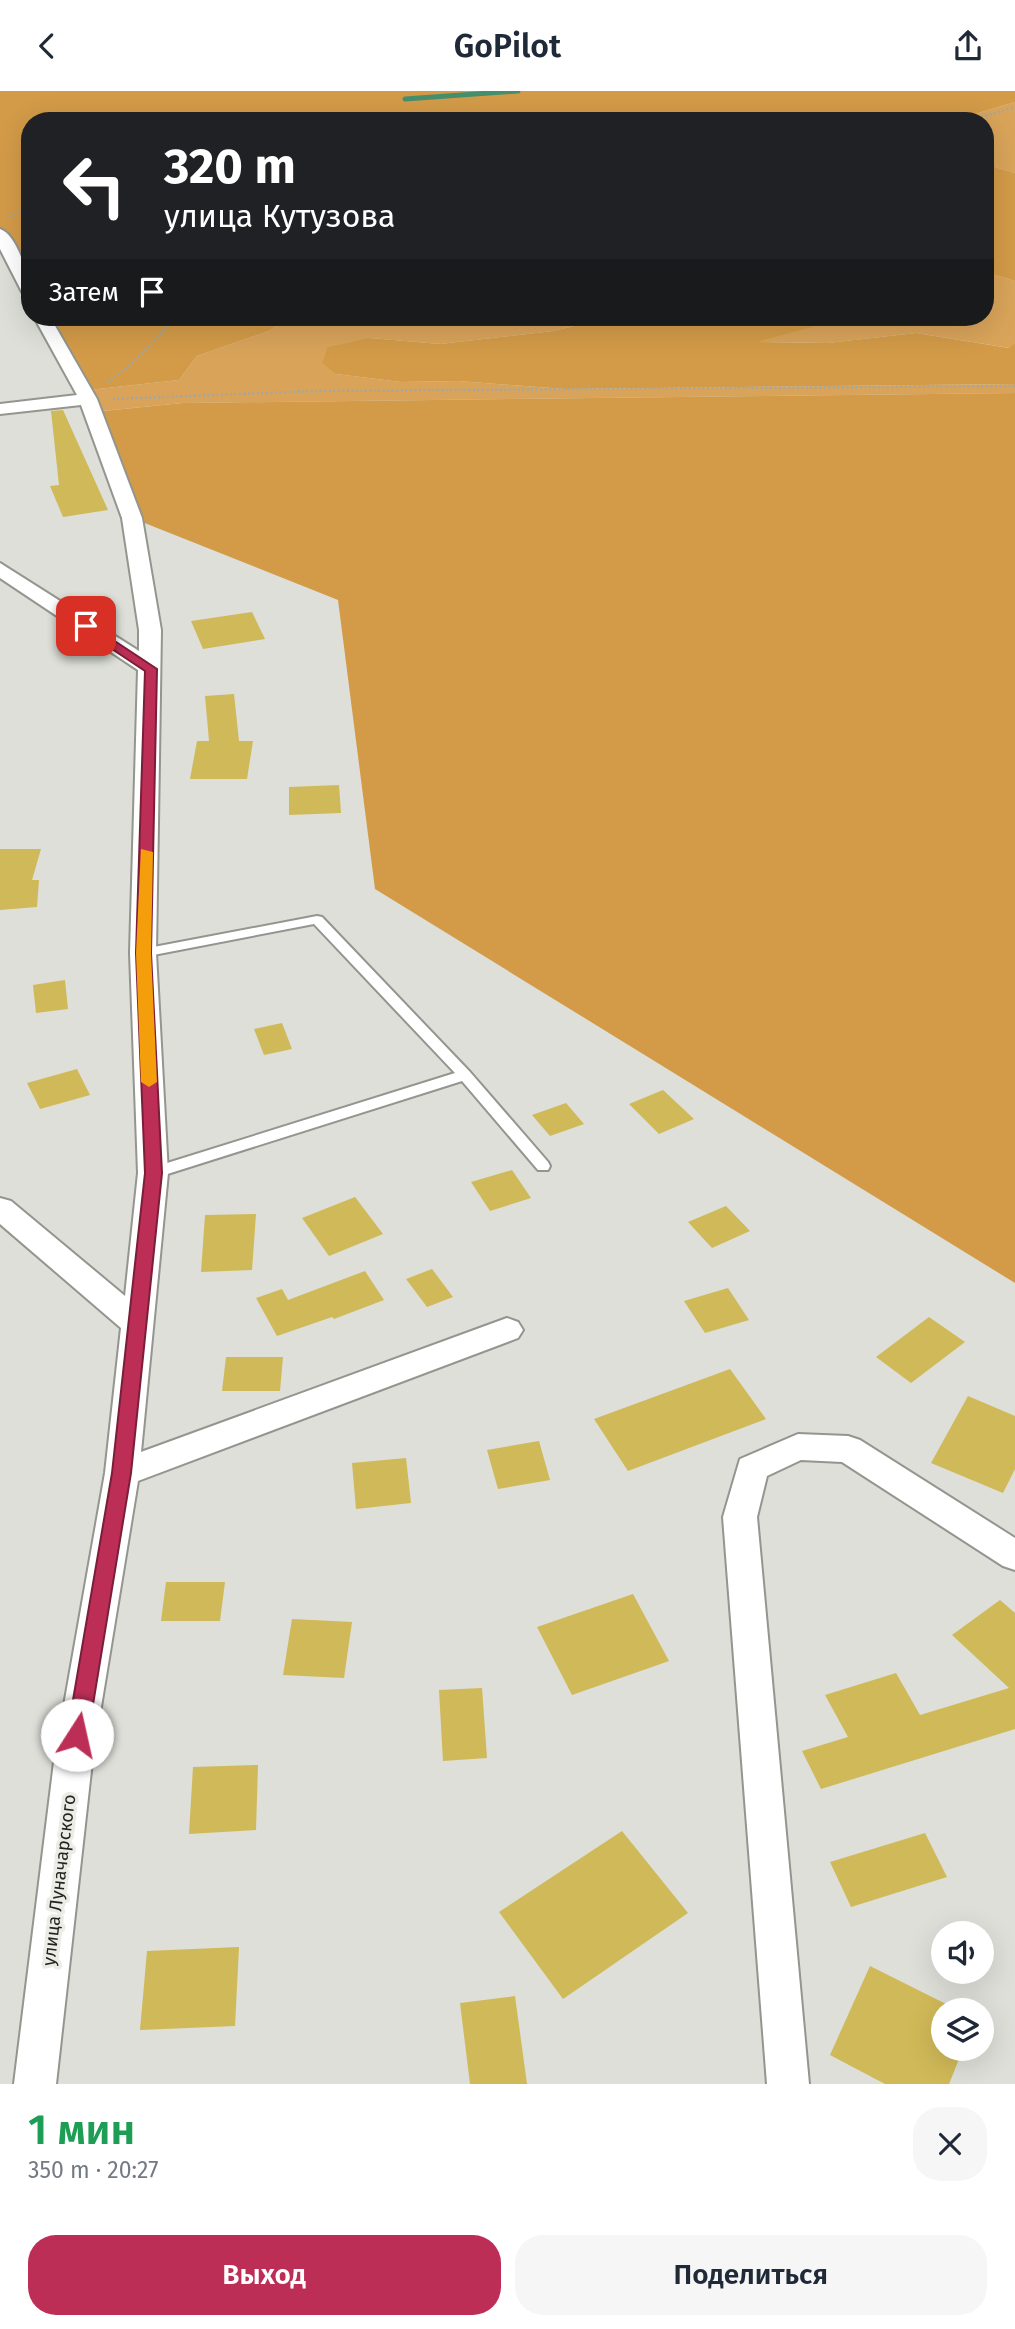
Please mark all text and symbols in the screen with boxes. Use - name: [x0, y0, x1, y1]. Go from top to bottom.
- icon: back: [28, 27, 66, 65]
- text: GoPilot: [454, 27, 561, 65]
- icon: share: [949, 27, 987, 65]
- text: 320 m: [164, 137, 296, 196]
- icon: left: [49, 140, 140, 231]
- text: улица Кутузова: [164, 197, 396, 235]
- icon: arrive: [133, 273, 171, 311]
- text: Затем: [49, 277, 119, 308]
- pin: [56, 596, 116, 656]
- icon: arrive: [67, 607, 105, 645]
- position arrow: [40, 1698, 114, 1772]
- street label: улица Луначарского: [38, 1793, 80, 1967]
- map controls: [931, 1921, 994, 2061]
- button: sound: [931, 1921, 994, 1984]
- button: layers: [931, 1998, 994, 2061]
- text: 1 мин: [28, 2105, 135, 2155]
- button: close: [913, 2107, 987, 2181]
- text: 350 m · 20:27: [28, 2156, 158, 2184]
- button: Выход: [28, 2235, 501, 2315]
- button: Поделиться: [515, 2235, 987, 2315]

